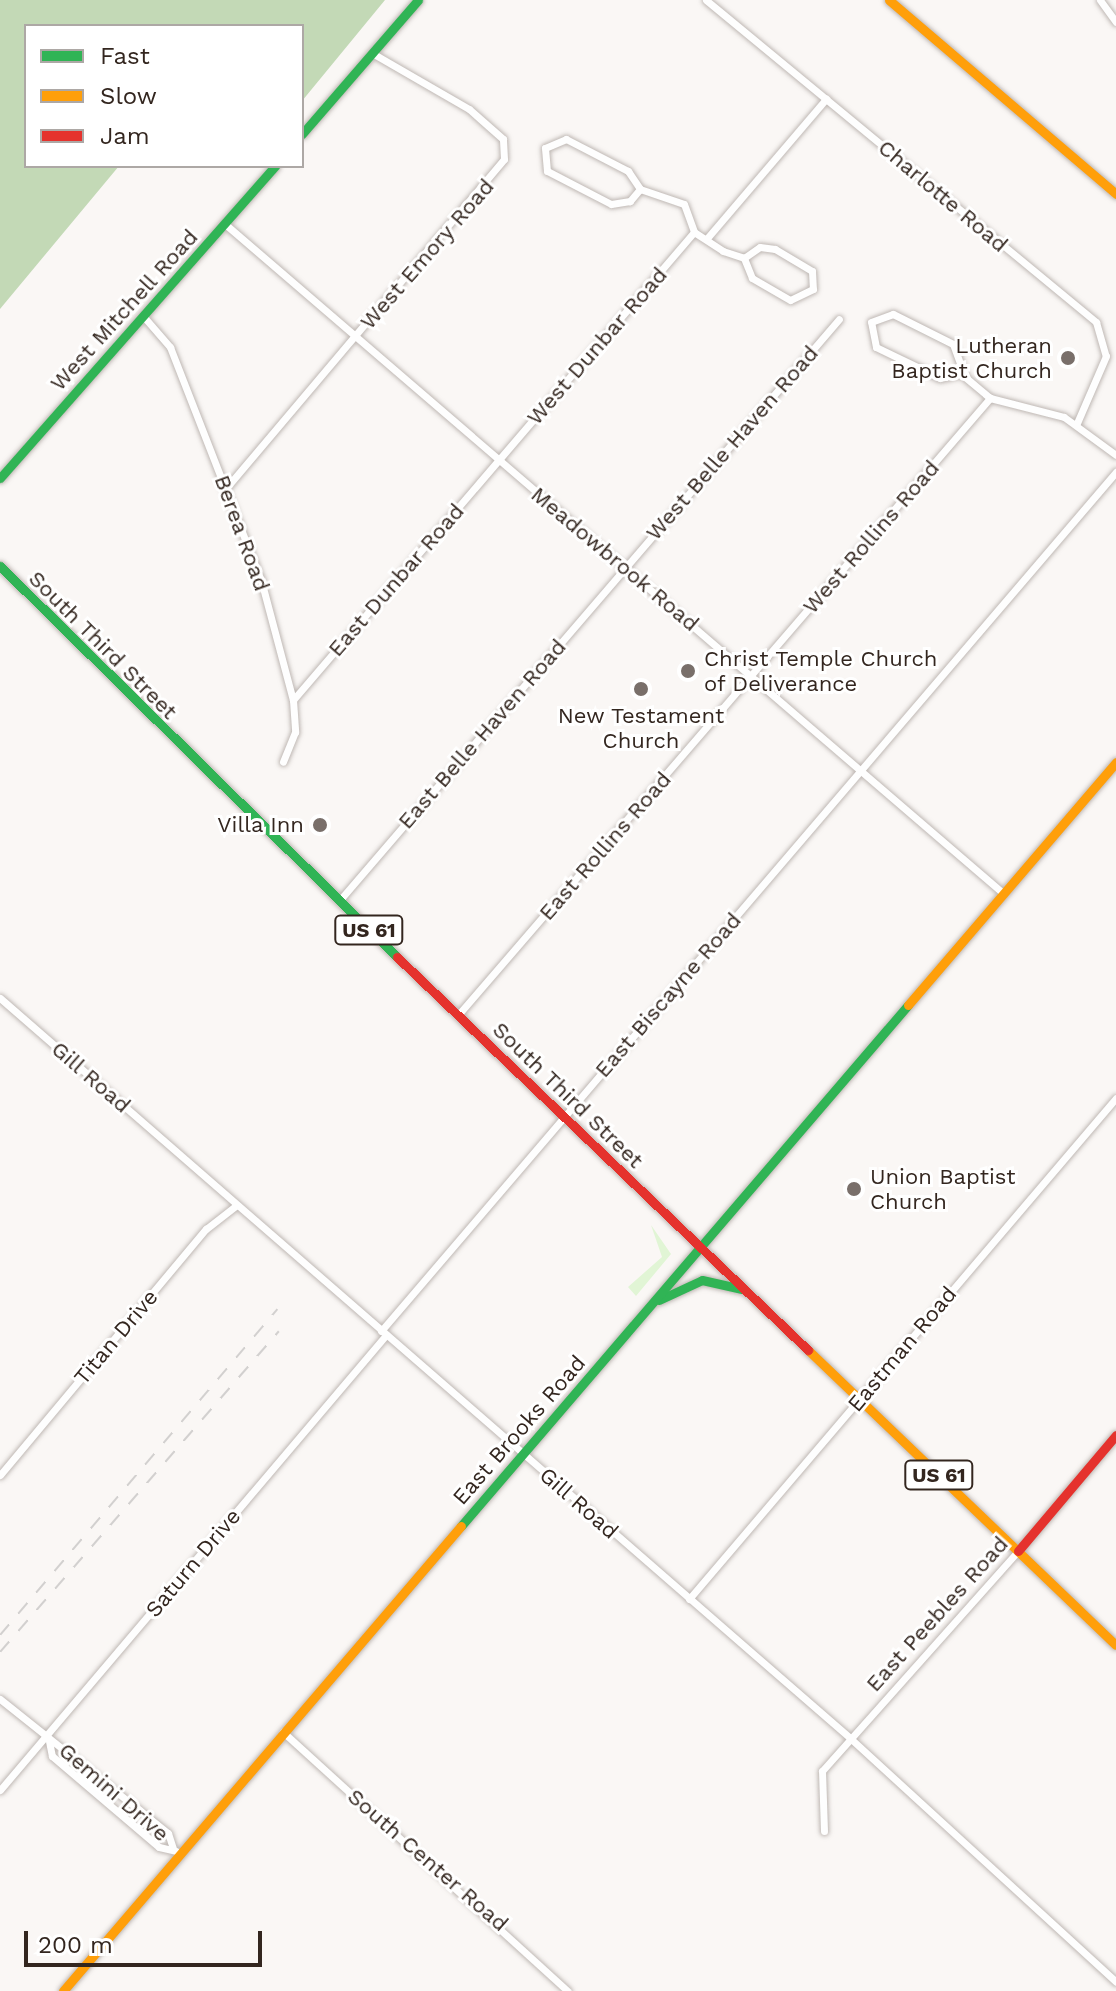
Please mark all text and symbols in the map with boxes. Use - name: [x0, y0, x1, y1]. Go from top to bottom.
- legend: [24, 24, 304, 168]
- text: Fast: [100, 42, 150, 70]
- text: Slow: [100, 82, 157, 110]
- text: Jam: [100, 122, 150, 150]
- street label: Charlotte Road: [873, 134, 1013, 258]
- street label: West Emory Road: [354, 173, 500, 335]
- street label: West Mitchell Road: [44, 224, 204, 396]
- street label: West Dunbar Road: [521, 262, 673, 430]
- place label: Lutheran Baptist Church: [891, 332, 1052, 384]
- street label: West Belle Haven Road: [640, 340, 824, 546]
- marker: Lutheran Baptist Church: [1059, 349, 1077, 367]
- street label: West Rollins Road: [797, 455, 945, 619]
- street label: Berea Road: [209, 471, 275, 595]
- street label: Meadowbrook Road: [526, 481, 704, 637]
- street label: East Dunbar Road: [322, 498, 470, 662]
- street label: South Third Street: [23, 565, 183, 725]
- street label: East Belle Haven Road: [392, 634, 572, 834]
- place label: Christ Temple Church of Deliverance: [704, 645, 938, 696]
- marker: Christ Temple Church of Deliverance: [679, 662, 697, 680]
- marker: New Testament Church: [632, 680, 650, 698]
- place label: New Testament Church: [557, 702, 725, 754]
- street label: East Rollins Road: [533, 766, 677, 926]
- place label: Villa Inn: [217, 812, 304, 838]
- marker: Villa Inn: [311, 816, 329, 834]
- street label: East Biscayne Road: [589, 907, 747, 1083]
- road number: US 61: [333, 914, 405, 946]
- street label: South Third Street: [487, 1016, 649, 1174]
- street label: Gill Road: [46, 1035, 136, 1119]
- place label: Union Baptist Church: [870, 1163, 1016, 1214]
- marker: Union Baptist Church: [845, 1180, 863, 1198]
- street label: Eastman Road: [842, 1281, 962, 1417]
- street label: Titan Drive: [69, 1284, 163, 1390]
- street label: East Brooks Road: [447, 1350, 591, 1510]
- road number: US 61: [903, 1459, 975, 1491]
- street label: Gill Road: [534, 1461, 624, 1545]
- street label: Saturn Drive: [140, 1503, 246, 1623]
- street label: East Peebles Road: [860, 1531, 1014, 1697]
- street label: Gemini Drive: [54, 1737, 174, 1847]
- street label: South Center Road: [342, 1783, 514, 1937]
- scale bar: [28, 1915, 266, 1965]
- text: 200 m: [38, 1931, 113, 1959]

